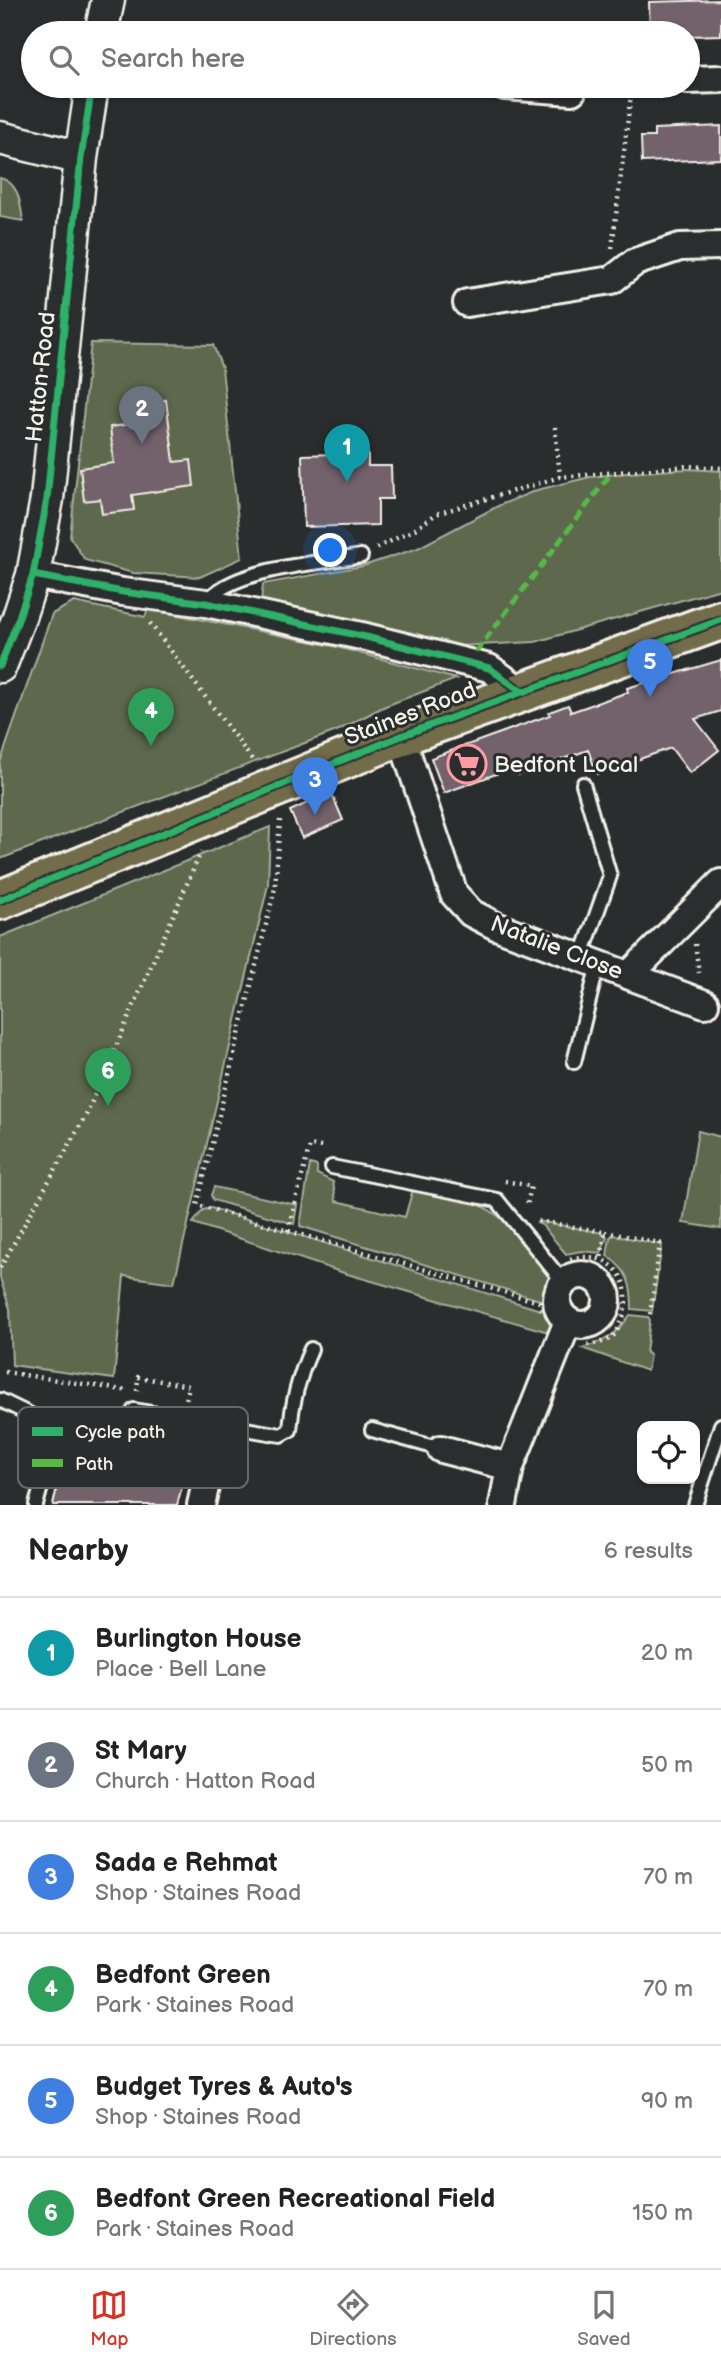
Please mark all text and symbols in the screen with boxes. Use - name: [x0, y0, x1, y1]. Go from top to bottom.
- search box: [21, 21, 700, 98]
- icon: search: [45, 41, 83, 79]
- text: Search here: [101, 44, 245, 75]
- street label: Hatton Road: [20, 310, 62, 444]
- pin: 2: [119, 386, 165, 444]
- pin: 1: [324, 424, 370, 482]
- your location: [313, 533, 347, 567]
- pin: 5: [627, 639, 673, 697]
- street label: Staines Road: [341, 676, 480, 752]
- pin: 4: [128, 688, 174, 746]
- supermarket icon: Bedfont Local: [446, 743, 488, 785]
- place label: Bedfont Local: [494, 751, 638, 779]
- pin: 3: [292, 757, 338, 815]
- street label: Natalie Close: [487, 910, 627, 986]
- pin: 6: [85, 1048, 131, 1106]
- legend: [18, 1407, 248, 1488]
- text: Cycle path: [75, 1421, 165, 1444]
- map controls: [637, 1421, 700, 1484]
- button: locate: [637, 1421, 700, 1484]
- text: Path: [75, 1453, 113, 1476]
- text: Nearby: [28, 1533, 128, 1569]
- text: 6 results: [604, 1537, 693, 1565]
- text: Burlington House: [95, 1624, 301, 1655]
- text: 1: [46, 1639, 56, 1667]
- text: 20 m: [641, 1639, 693, 1667]
- text: Place · Bell Lane: [95, 1655, 266, 1683]
- text: St Mary: [95, 1736, 187, 1767]
- text: 2: [44, 1751, 58, 1779]
- text: 50 m: [641, 1751, 693, 1779]
- text: Church · Hatton Road: [95, 1767, 316, 1795]
- text: Sada e Rehmat: [95, 1848, 278, 1879]
- text: 3: [44, 1863, 58, 1891]
- text: 70 m: [643, 1863, 693, 1891]
- text: Shop · Staines Road: [95, 1879, 301, 1907]
- text: Bedfont Green: [95, 1960, 271, 1991]
- text: 4: [44, 1975, 58, 2003]
- text: 70 m: [643, 1975, 693, 2003]
- text: Park · Staines Road: [95, 1991, 294, 2019]
- text: Budget Tyres & Auto's: [95, 2072, 353, 2103]
- text: 5: [44, 2087, 58, 2115]
- text: 90 m: [641, 2087, 693, 2115]
- text: Shop · Staines Road: [95, 2103, 301, 2131]
- text: Bedfont Green Recreational Field: [95, 2184, 495, 2215]
- text: 6: [44, 2199, 58, 2227]
- text: 150 m: [632, 2199, 693, 2227]
- text: Park · Staines Road: [95, 2215, 294, 2243]
- tab: Map: [90, 2286, 129, 2351]
- tab: Directions: [309, 2286, 397, 2351]
- tab: Saved: [577, 2286, 631, 2351]

